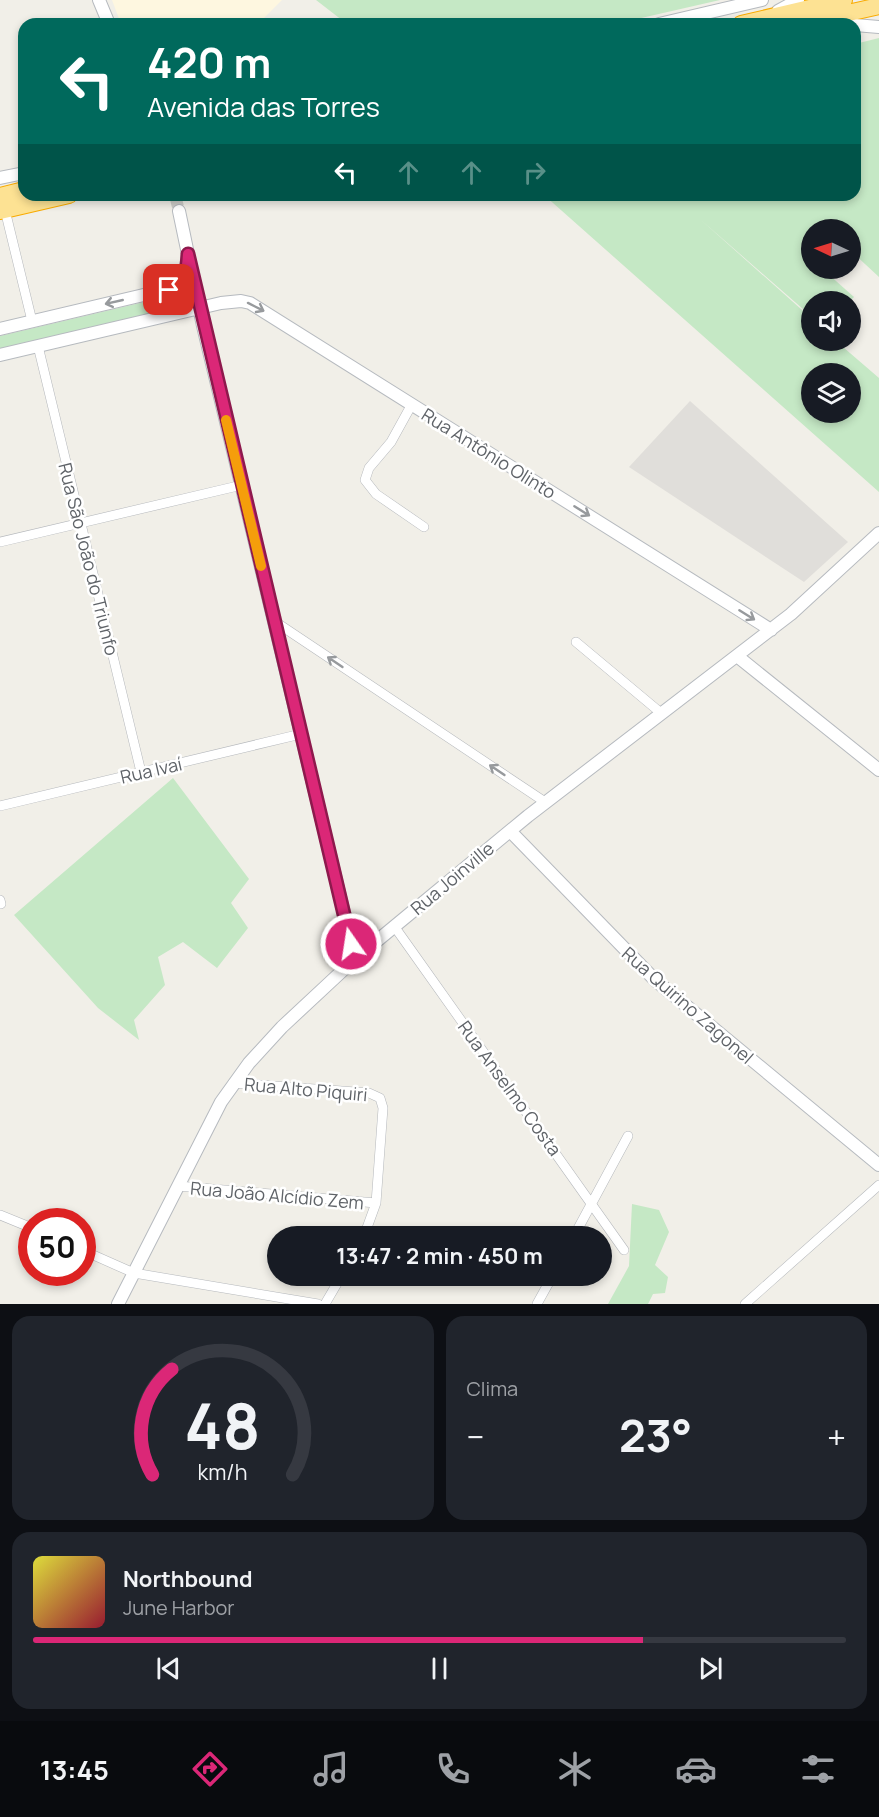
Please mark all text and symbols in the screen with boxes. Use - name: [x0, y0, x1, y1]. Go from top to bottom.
- text: 420 m: [147, 33, 271, 91]
- icon: left: [48, 42, 126, 120]
- text: Avenida das Torres: [147, 88, 380, 125]
- icon: left: [329, 156, 362, 189]
- icon: ahead: [392, 156, 425, 189]
- icon: ahead: [455, 156, 488, 189]
- icon: right: [518, 156, 551, 189]
- north arrow: [801, 219, 861, 279]
- map controls: [801, 219, 861, 423]
- pin: [143, 264, 194, 315]
- icon: arrive: [152, 273, 185, 306]
- button: sound: [801, 291, 861, 351]
- one-way arrow: [105, 297, 125, 308]
- one-way arrow: [247, 302, 265, 314]
- button: layers: [801, 363, 861, 423]
- street label: Rua Antônio Olinto: [417, 402, 561, 504]
- street label: Rua São João do Triunfo: [53, 460, 125, 658]
- one-way arrow: [573, 504, 590, 517]
- one-way arrow: [738, 609, 755, 621]
- one-way arrow: [326, 655, 343, 668]
- street label: Rua Ivaí: [118, 751, 184, 789]
- one-way arrow: [489, 764, 505, 776]
- street label: Rua Joinville: [405, 836, 499, 920]
- position arrow: [319, 912, 383, 976]
- street label: Rua Quirino Zagonel: [617, 941, 759, 1069]
- street label: Rua Anselmo Costa: [453, 1016, 567, 1160]
- street label: Rua Alto Piquiri: [243, 1072, 369, 1106]
- street label: Rua João Alcídio Zem: [189, 1175, 365, 1215]
- speed limit sign: 50: [18, 1208, 96, 1286]
- text: 13:47 · 2 min · 450 m: [336, 1241, 543, 1271]
- text: Clima: [467, 1375, 518, 1402]
- text: 48: [185, 1382, 261, 1468]
- text: 23°: [619, 1404, 692, 1466]
- text: −: [467, 1414, 484, 1459]
- text: +: [827, 1414, 846, 1459]
- text: km/h: [198, 1457, 248, 1486]
- text: Northbound: [123, 1564, 253, 1594]
- text: June Harbor: [123, 1594, 235, 1621]
- icon: previous: [152, 1652, 185, 1685]
- icon: pause: [423, 1652, 456, 1685]
- icon: next: [694, 1652, 727, 1685]
- icon: directions: [189, 1748, 231, 1790]
- icon: music: [310, 1748, 352, 1790]
- icon: phone: [432, 1748, 474, 1790]
- icon: climate: [554, 1748, 596, 1790]
- icon: car: [675, 1748, 717, 1790]
- icon: filters: [797, 1748, 839, 1790]
- text: 13:45: [40, 1751, 109, 1788]

